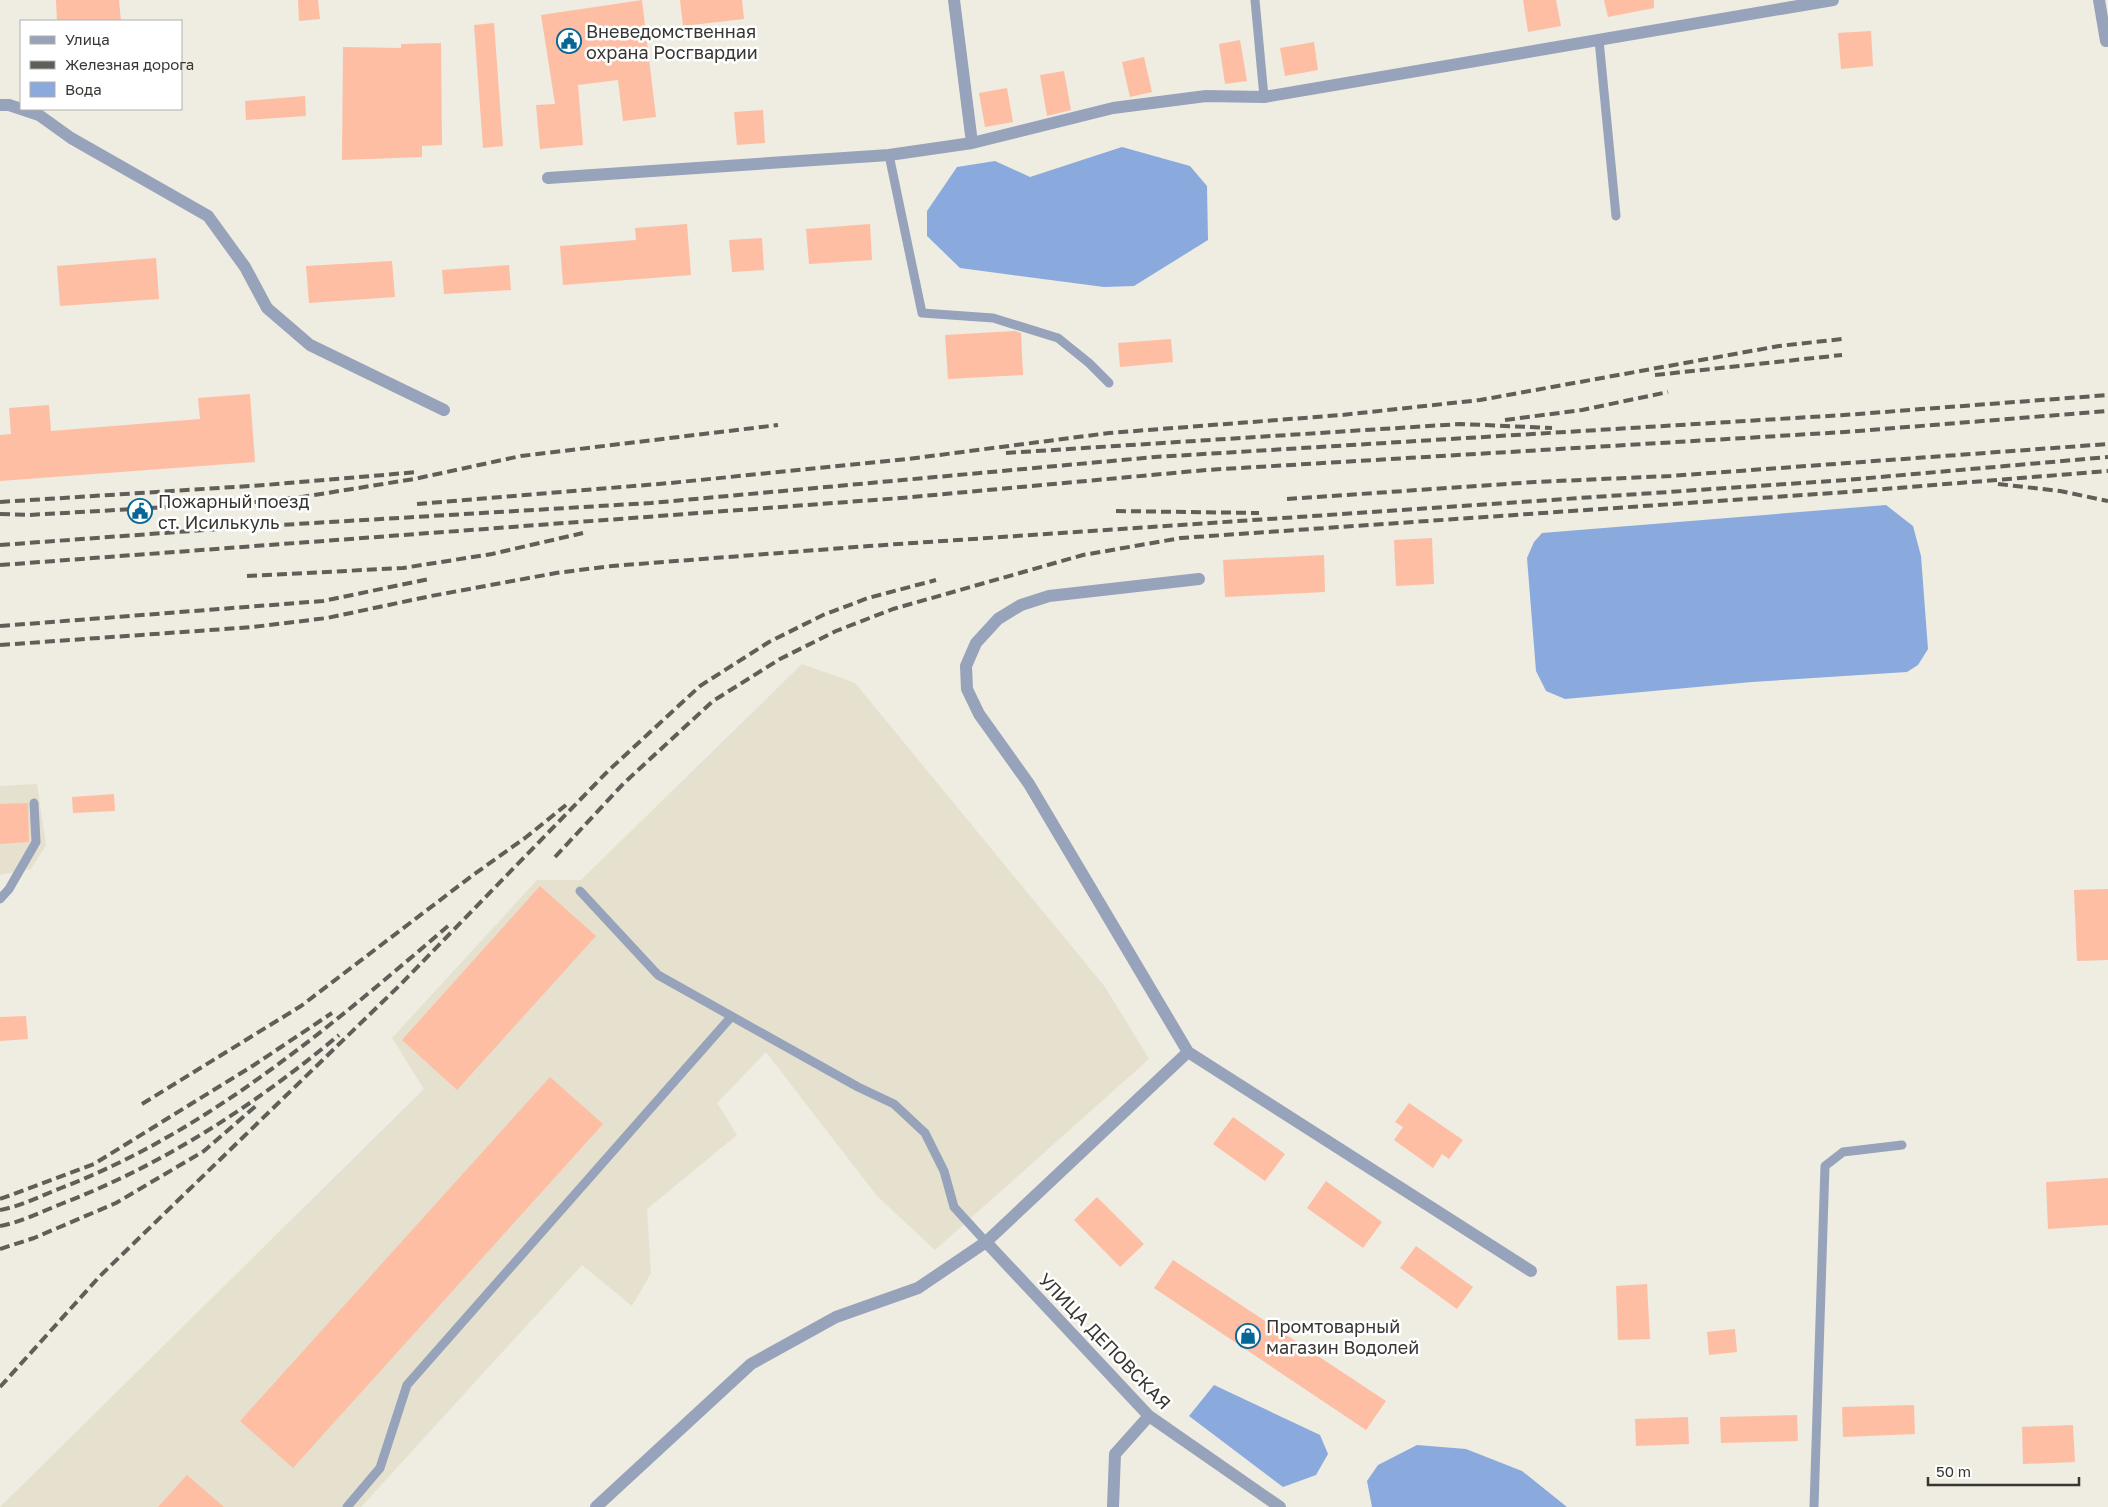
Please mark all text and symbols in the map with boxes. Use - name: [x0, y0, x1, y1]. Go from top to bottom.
- legend: [20, 20, 182, 110]
- place label: Вневедомственная охрана Росгвардии: [586, 20, 758, 63]
- public building icon: Вневедомственная охрана Росгвардии: [556, 28, 582, 54]
- text: Улица: [65, 30, 110, 48]
- text: Железная дорога: [65, 55, 194, 73]
- text: Вода: [65, 80, 102, 98]
- place label: Пожарный поезд ст. Исилькуль: [158, 490, 309, 533]
- public building icon: Пожарный поезд ст. Исилькуль: [127, 498, 153, 524]
- street label: УЛИЦА ДЕПОВСКАЯ: [1034, 1268, 1176, 1414]
- place label: Промтоварный магазин Водолей: [1266, 1315, 1419, 1358]
- shop icon: Промтоварный магазин Водолей: [1235, 1323, 1261, 1349]
- scale bar: [1928, 1454, 2079, 1486]
- text: 50 m: [1936, 1462, 1971, 1480]

